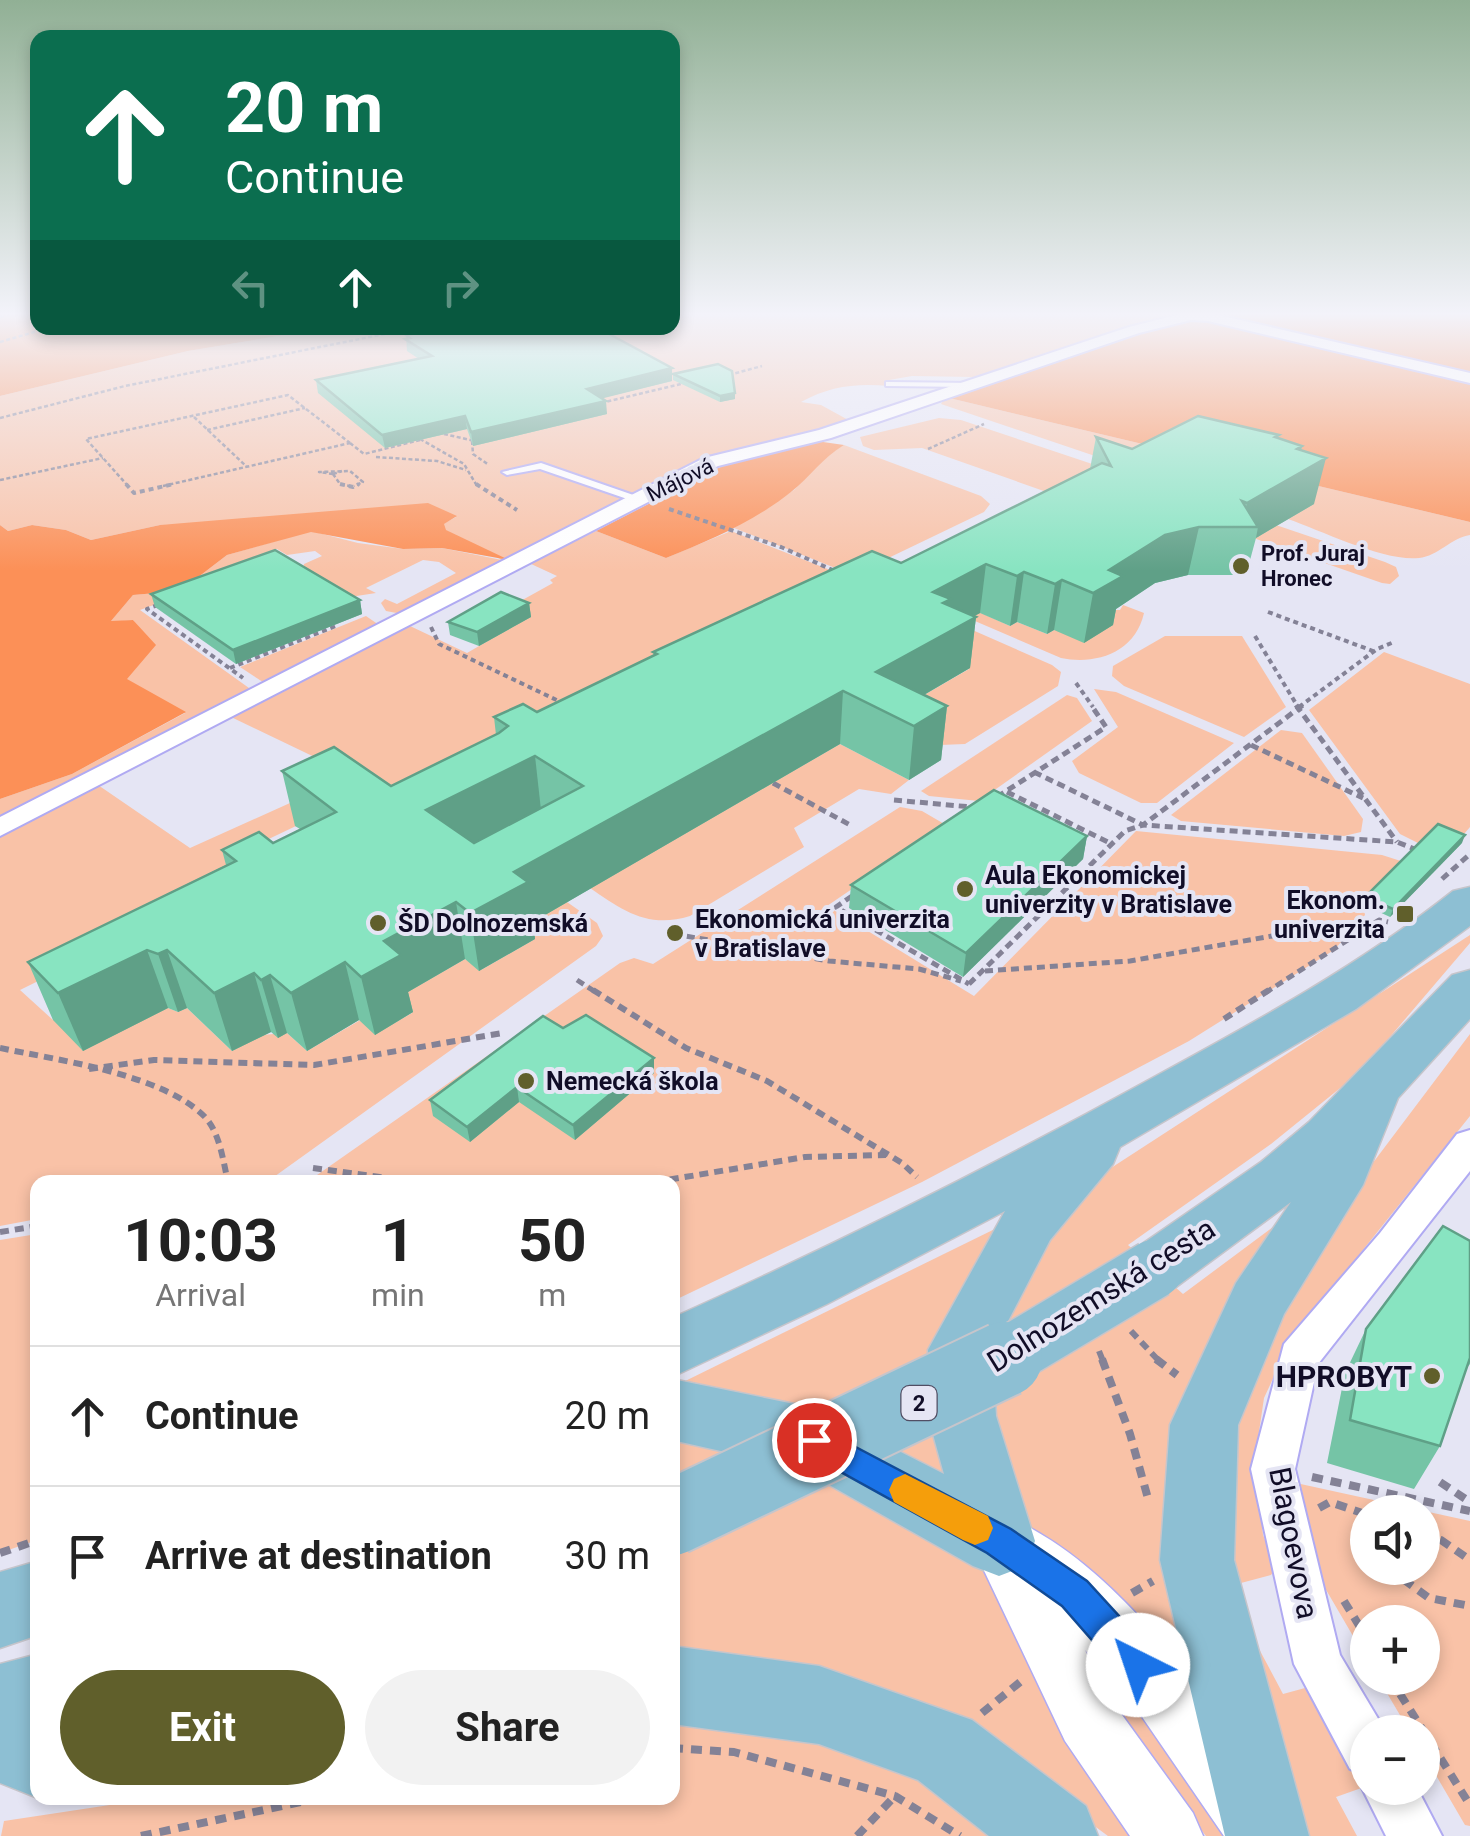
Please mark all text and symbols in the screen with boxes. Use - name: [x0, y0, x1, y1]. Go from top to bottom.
- text: 20 m: [225, 67, 383, 149]
- icon: ahead: [60, 70, 190, 200]
- text: Continue: [225, 151, 404, 204]
- icon: left: [223, 260, 278, 315]
- icon: ahead: [328, 260, 383, 315]
- icon: right: [433, 260, 488, 315]
- street label: Májová: [642, 453, 718, 507]
- place label: Prof. Juraj Hronec: [1261, 541, 1365, 591]
- marker: Prof. Juraj Hronec: [1230, 555, 1252, 577]
- place label: Aula Ekonomickej univerzity v Bratislave: [985, 861, 1232, 919]
- marker: Aula Ekonomickej univerzity v Bratislave: [954, 878, 976, 900]
- place label: Ekonom. univerzita: [1274, 886, 1385, 944]
- marker: Ekonom. univerzita: [1394, 903, 1416, 925]
- place label: Ekonomická univerzita v Bratislave: [695, 905, 950, 963]
- place label: ŠD Dolnozemská: [398, 908, 588, 938]
- marker: ŠD Dolnozemská: [367, 912, 389, 934]
- marker: Ekonomická univerzita v Bratislave: [664, 922, 686, 944]
- place label: Nemecká škola: [546, 1067, 719, 1096]
- marker: Nemecká škola: [515, 1070, 537, 1092]
- text: 10:03: [123, 1205, 278, 1276]
- text: 1: [381, 1205, 415, 1276]
- text: 50: [518, 1205, 587, 1276]
- street label: Dolnozemská cesta: [981, 1211, 1221, 1379]
- text: Arrival: [155, 1276, 246, 1314]
- text: min: [371, 1276, 425, 1314]
- text: m: [538, 1276, 566, 1314]
- place label: HPROBYT: [1276, 1359, 1412, 1394]
- marker: HPROBYT: [1421, 1365, 1443, 1387]
- road number: 2: [902, 1386, 936, 1420]
- icon: ahead: [60, 1389, 115, 1444]
- text: Continue: [145, 1394, 299, 1438]
- text: 20 m: [565, 1394, 650, 1438]
- pin: [772, 1398, 857, 1483]
- icon: arrive: [787, 1413, 842, 1468]
- street label: Blagoevova: [1262, 1464, 1326, 1622]
- map controls: [1350, 1495, 1440, 1805]
- button: sound: [1350, 1495, 1440, 1585]
- icon: arrive: [60, 1529, 115, 1584]
- text: Arrive at destination: [145, 1534, 492, 1578]
- text: 30 m: [565, 1534, 650, 1578]
- button: +: [1350, 1605, 1440, 1695]
- position arrow: [1086, 1613, 1190, 1717]
- button: Exit: [60, 1670, 345, 1785]
- button: Share: [365, 1670, 650, 1785]
- button: −: [1350, 1715, 1440, 1805]

